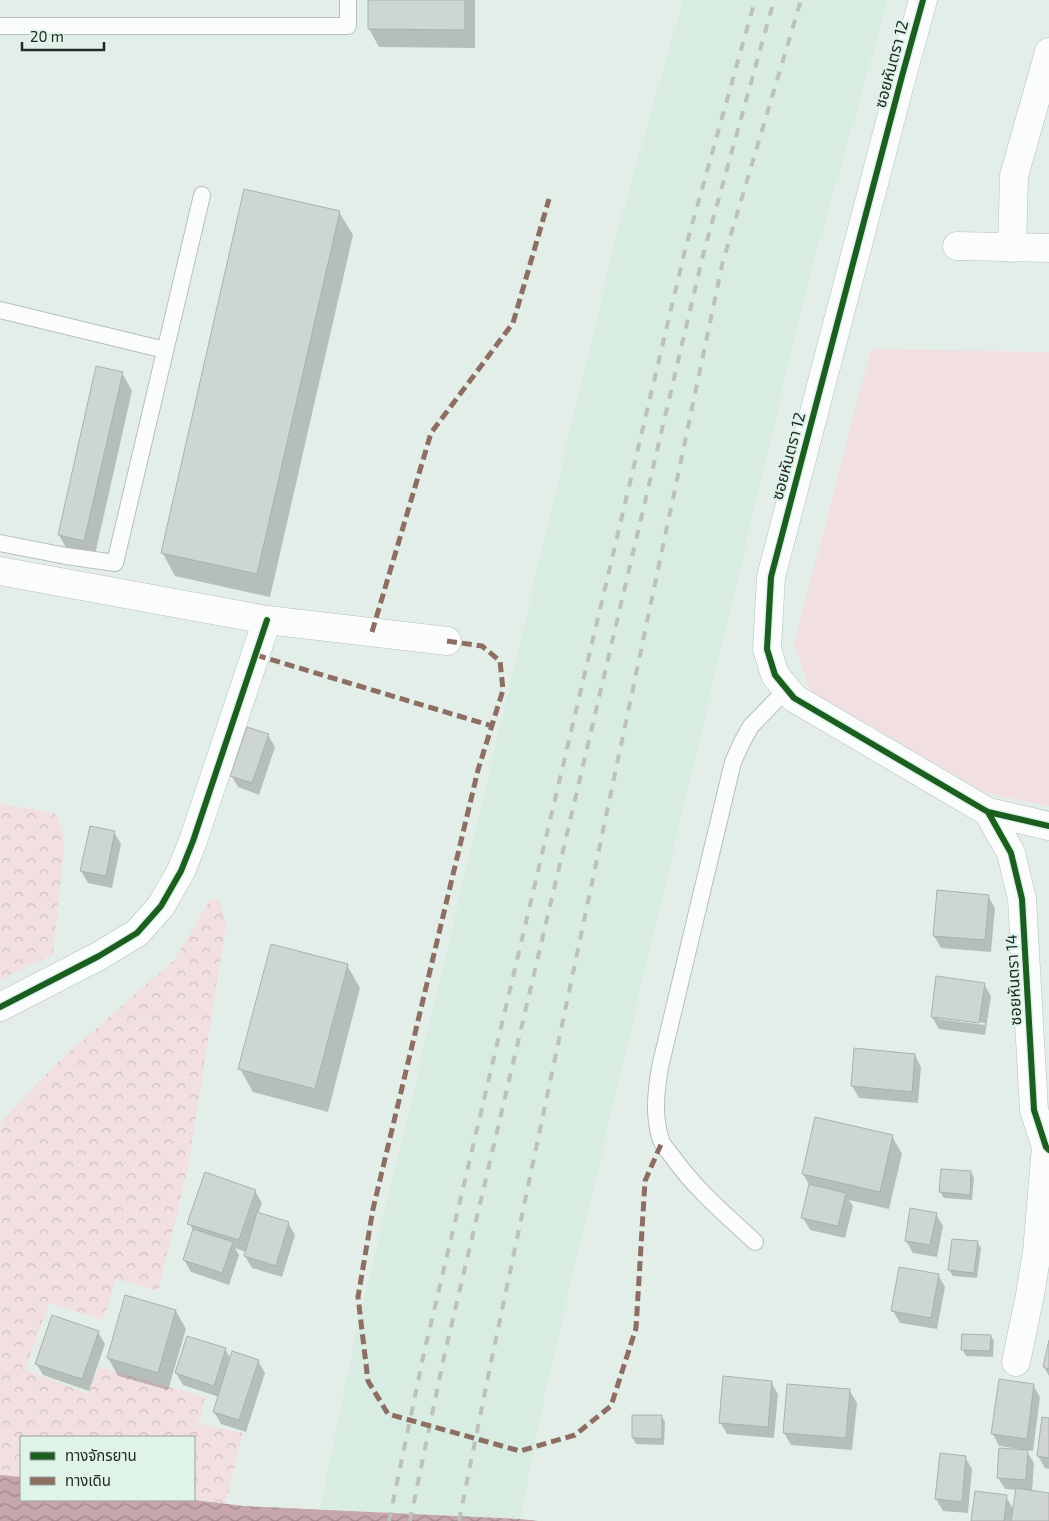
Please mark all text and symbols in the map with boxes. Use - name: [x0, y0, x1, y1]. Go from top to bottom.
- street label: ซอยหันตรา 12: [870, 18, 911, 110]
- scale bar: [22, 20, 105, 52]
- text: 20 m: [30, 27, 64, 45]
- street label: ซอยหันตรา 12: [767, 410, 808, 502]
- street label: ซอยหันตรา 14: [1001, 934, 1024, 1026]
- legend: [20, 1436, 195, 1501]
- text: ทางจักรยาน: [65, 1446, 137, 1464]
- text: ทางเดิน: [65, 1471, 111, 1489]

